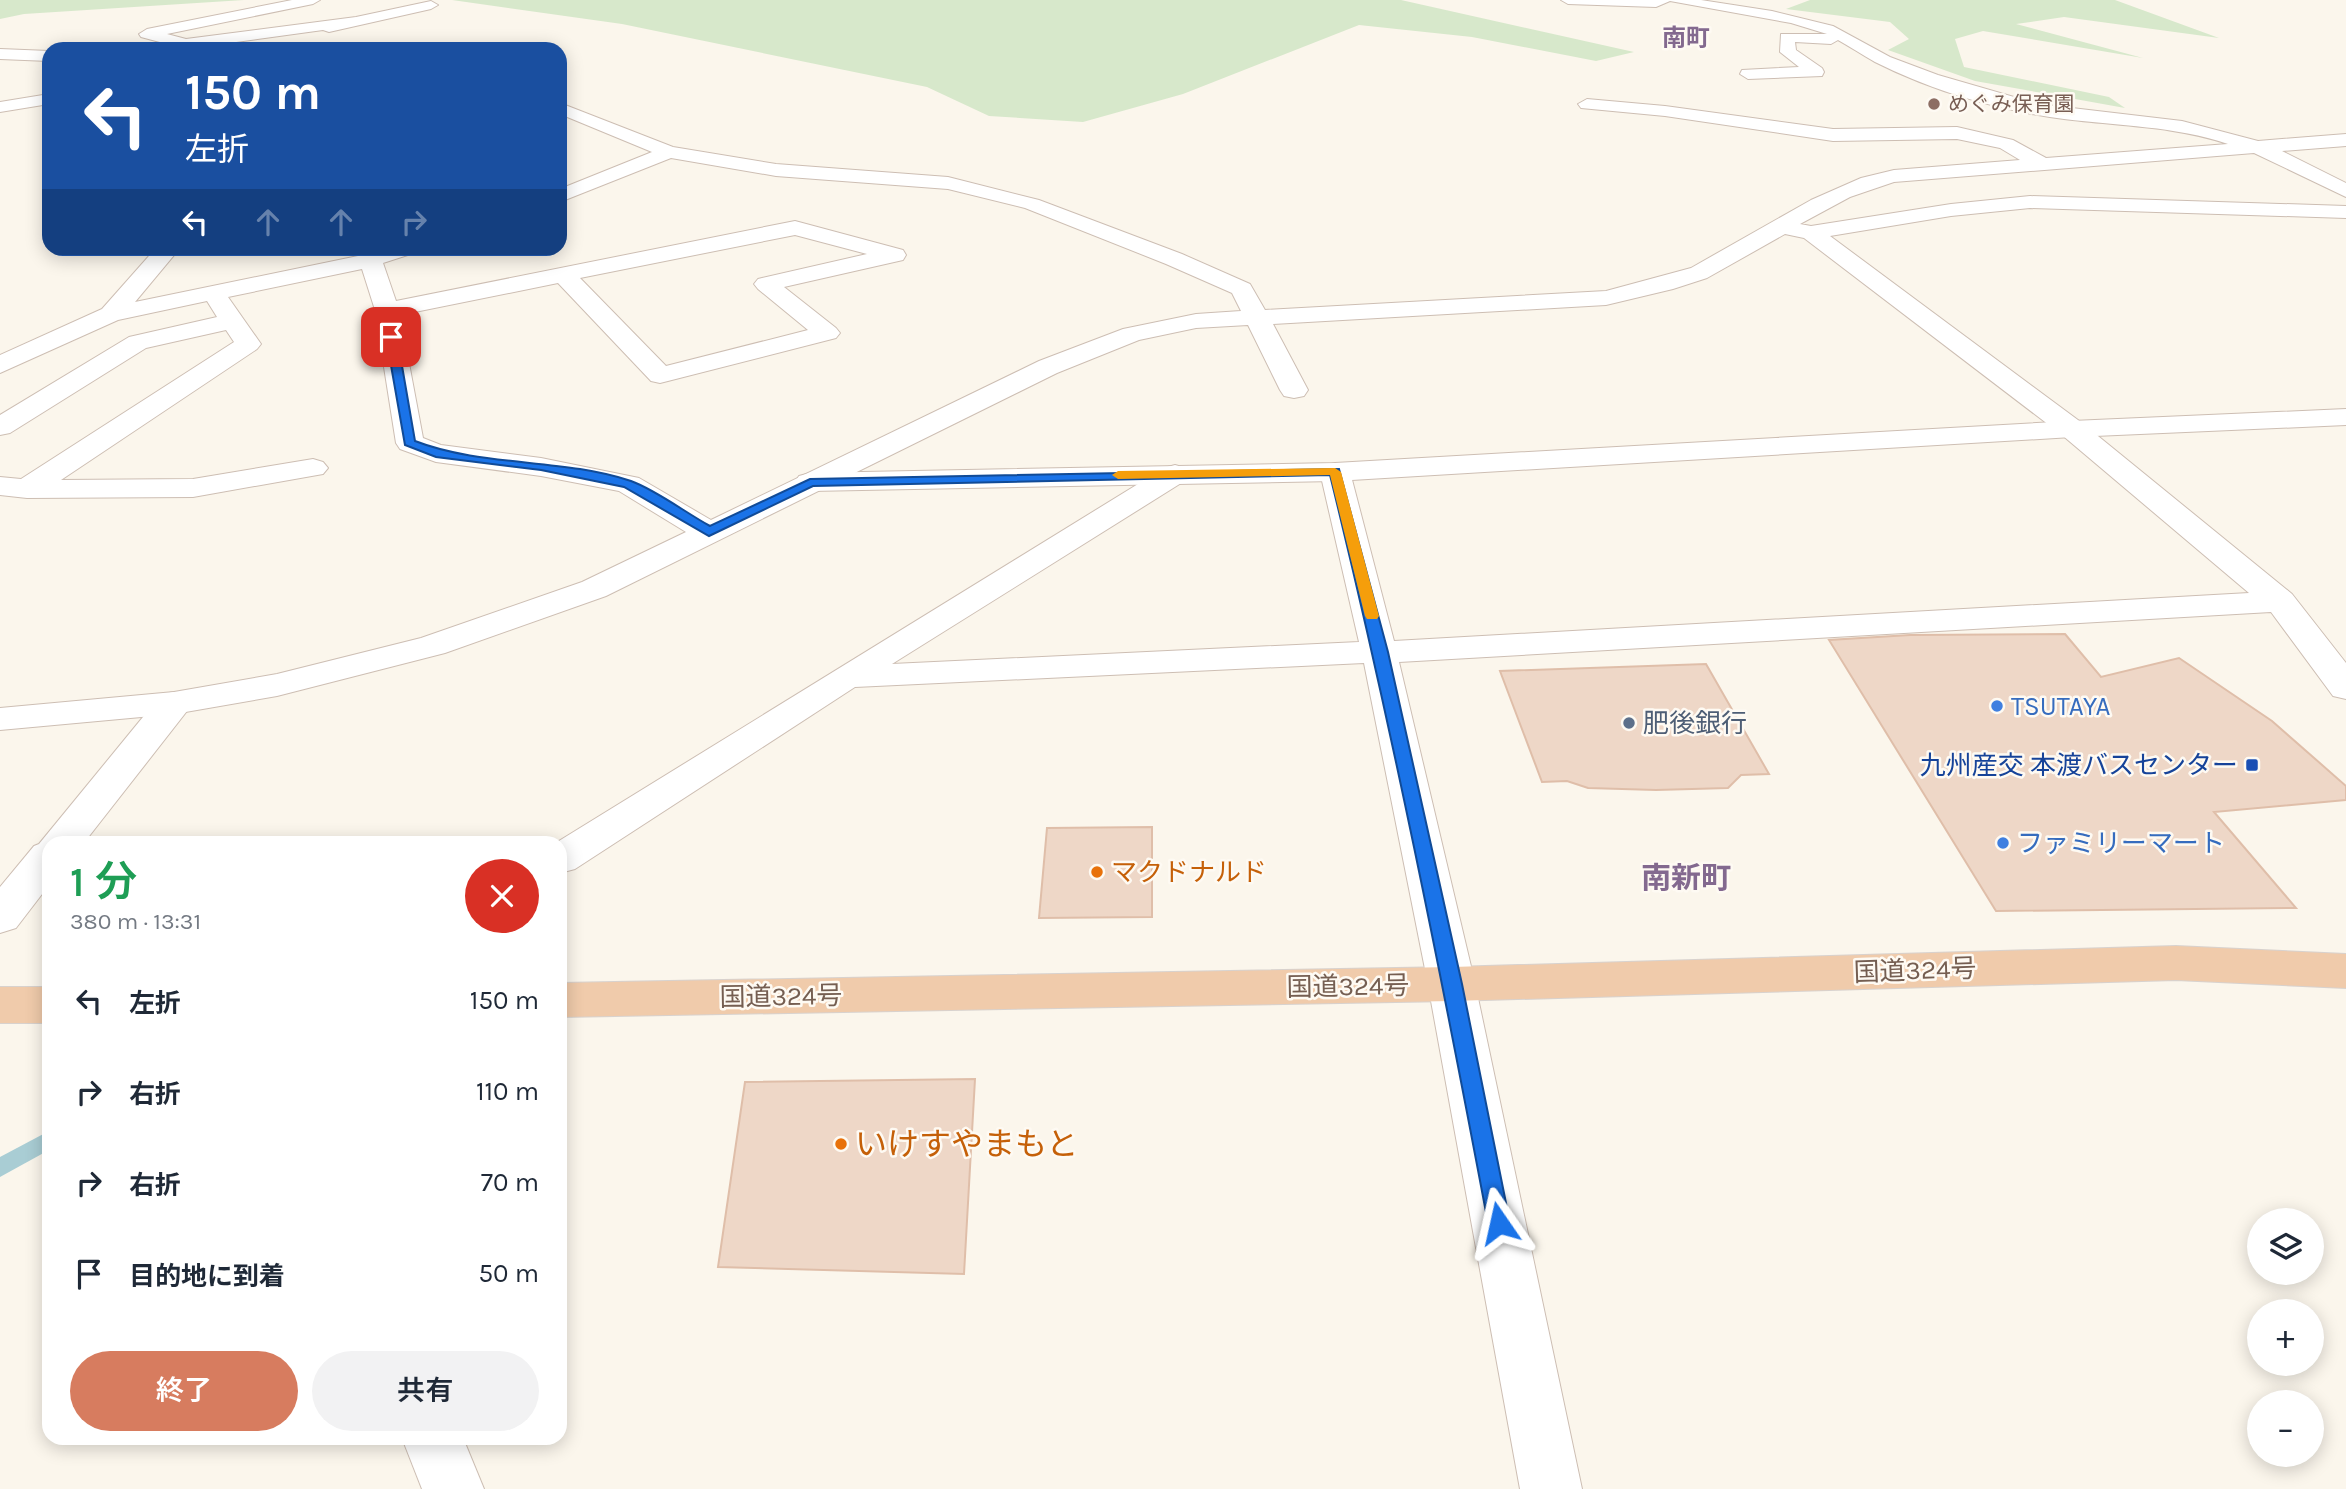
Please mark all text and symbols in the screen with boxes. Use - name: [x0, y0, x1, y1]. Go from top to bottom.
- district label: 南町: [1662, 24, 1710, 52]
- text: 150 m: [185, 64, 321, 121]
- icon: left: [70, 70, 161, 161]
- place label: めぐみ保育園: [1948, 92, 2075, 116]
- marker: めぐみ保育園: [1926, 96, 1942, 112]
- text: 左折: [185, 131, 249, 168]
- icon: left: [176, 203, 214, 241]
- icon: ahead: [249, 203, 287, 241]
- icon: ahead: [322, 203, 360, 241]
- icon: right: [395, 203, 433, 241]
- pin: [361, 307, 421, 367]
- icon: arrive: [372, 318, 410, 356]
- place label: TSUTAYA: [2011, 691, 2110, 722]
- marker: TSUTAYA: [1989, 698, 2005, 714]
- place label: 肥後銀行: [1643, 708, 1747, 739]
- marker: 肥後銀行: [1621, 715, 1637, 731]
- place label: 九州産交 本渡バスセンター: [1920, 750, 2238, 781]
- marker: 九州産交 本渡バスセンター: [2244, 757, 2260, 773]
- place label: ファミリーマート: [2017, 828, 2225, 859]
- marker: ファミリーマート: [1995, 835, 2011, 851]
- text: 1 分: [70, 857, 137, 907]
- place label: マクドナルド: [1111, 857, 1267, 888]
- button: close: [465, 859, 539, 933]
- district label: 南新町: [1641, 860, 1731, 896]
- marker: マクドナルド: [1089, 864, 1105, 880]
- text: 380 m · 13:31: [70, 908, 201, 935]
- street label: 国道324号: [1853, 953, 1977, 988]
- street label: 国道324号: [1286, 970, 1410, 1003]
- street label: 国道324号: [719, 980, 843, 1013]
- icon: left: [70, 982, 108, 1020]
- text: 150 m: [470, 985, 539, 1016]
- text: 左折: [129, 988, 181, 1019]
- icon: right: [70, 1073, 108, 1111]
- text: 110 m: [476, 1076, 539, 1107]
- text: 右折: [129, 1079, 181, 1110]
- place label: いけすやまもと: [855, 1126, 1078, 1163]
- marker: いけすやまもと: [833, 1136, 849, 1152]
- icon: right: [70, 1164, 108, 1202]
- text: 70 m: [481, 1167, 539, 1198]
- text: 右折: [129, 1170, 181, 1201]
- position arrow: [1462, 1186, 1536, 1260]
- map controls: [2247, 1208, 2324, 1467]
- button: layers: [2247, 1208, 2324, 1285]
- icon: arrive: [70, 1255, 108, 1293]
- text: 50 m: [478, 1258, 539, 1289]
- text: 目的地に到着: [129, 1261, 285, 1292]
- button: +: [2247, 1299, 2324, 1376]
- button: 終了: [70, 1351, 298, 1431]
- button: 共有: [312, 1351, 539, 1431]
- button: −: [2247, 1390, 2324, 1467]

